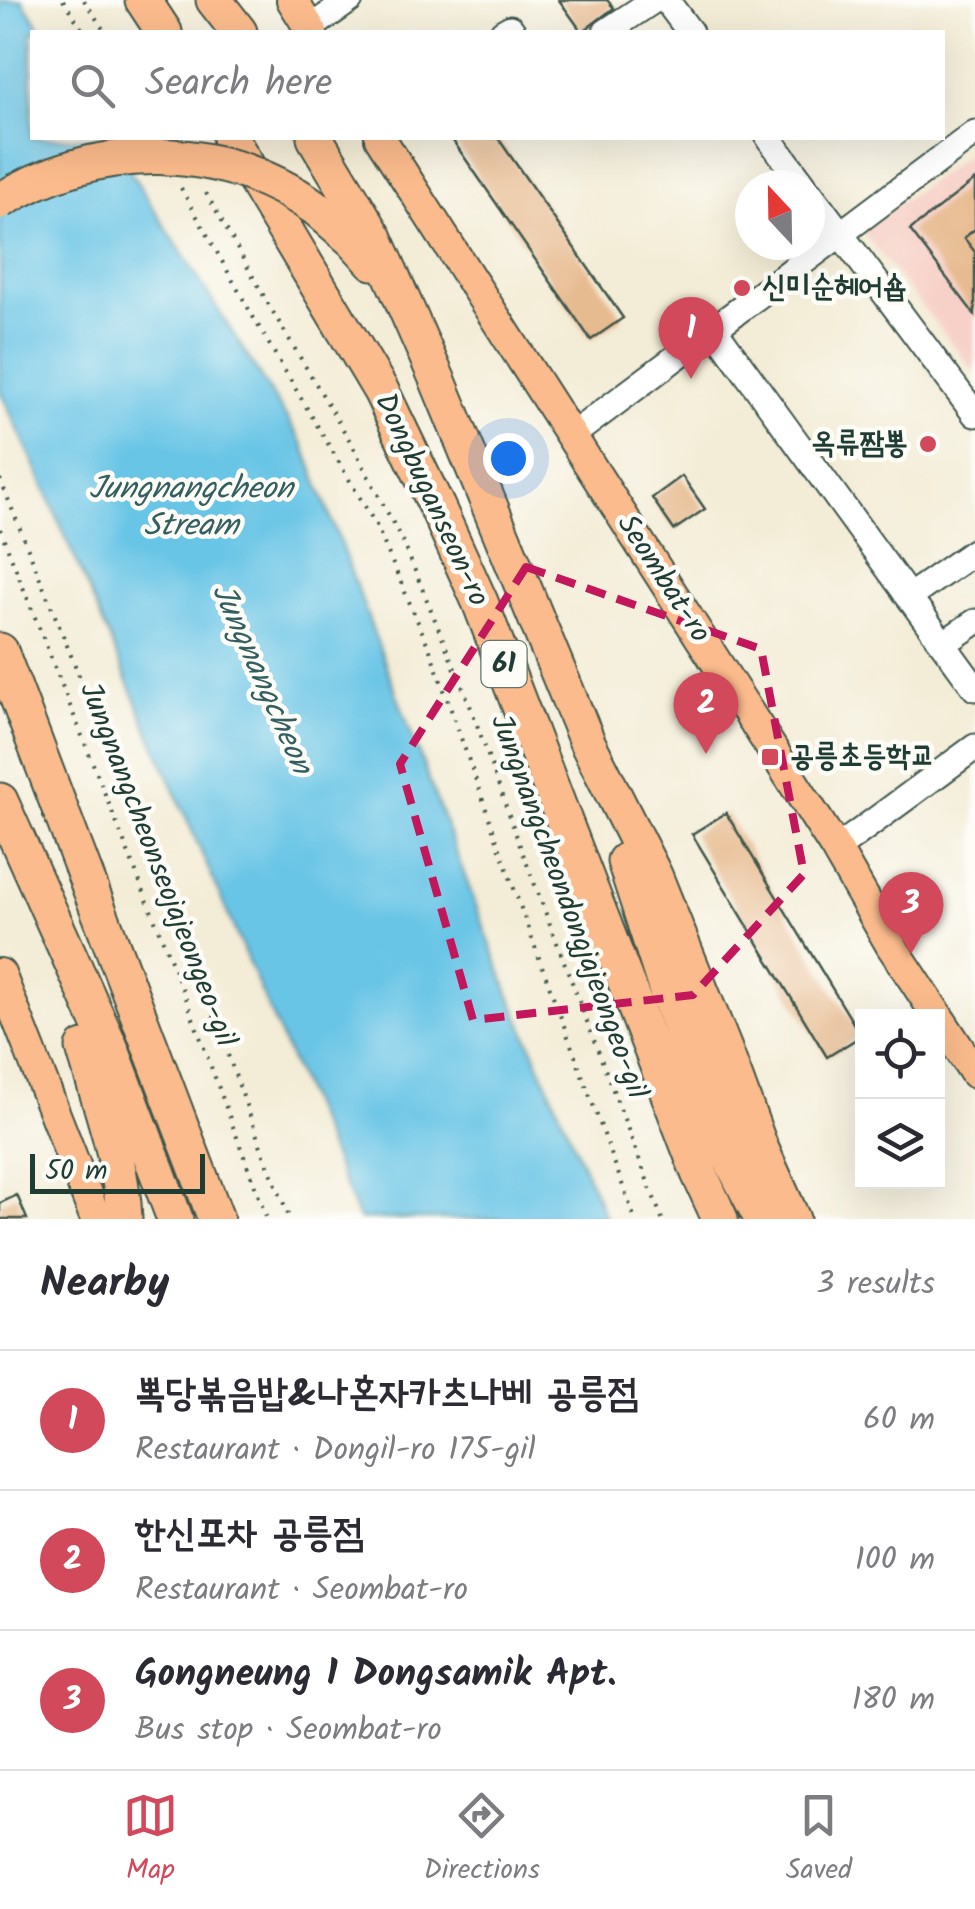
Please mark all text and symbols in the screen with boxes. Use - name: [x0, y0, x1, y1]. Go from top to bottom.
- search box: [30, 30, 945, 140]
- text: Search here: [145, 55, 332, 115]
- icon: search: [65, 58, 120, 113]
- north arrow: [735, 170, 825, 260]
- place label: 신미순헤어숍: [762, 264, 907, 312]
- marker: 신미순헤어숍: [731, 277, 753, 299]
- pin: 1: [658, 296, 724, 379]
- street label: Dongbuganseon-ro: [360, 385, 502, 615]
- place label: 옥류짬뽕: [811, 420, 908, 468]
- your location: [483, 433, 534, 484]
- marker: 옥류짬뽕: [917, 433, 939, 455]
- water label: Jungnangcheon Stream: [89, 464, 296, 552]
- street label: Seombat-ro: [603, 505, 723, 653]
- water label: Jungnangcheon: [196, 575, 327, 785]
- road number: 61: [482, 641, 526, 687]
- pin: 2: [674, 672, 738, 754]
- street label: Jungnangcheonseojajeongeo-gil: [65, 675, 249, 1055]
- street label: Jungnangcheondongjajeongeo-gil: [476, 708, 660, 1106]
- place label: 공릉초등학교: [790, 733, 935, 781]
- marker: 공릉초등학교: [759, 746, 781, 768]
- pin: 3: [878, 872, 944, 954]
- map controls: [855, 1009, 945, 1189]
- button: locate: [855, 1009, 945, 1099]
- button: layers: [855, 1099, 945, 1189]
- scale bar: [30, 1149, 205, 1194]
- text: 50 m: [45, 1149, 108, 1194]
- text: Nearby: [40, 1251, 169, 1318]
- text: 3 results: [816, 1259, 935, 1310]
- text: 뽁당볶음밥&나혼자카츠나베 공릉점: [135, 1365, 638, 1425]
- text: 1: [68, 1395, 77, 1446]
- text: 60 m: [863, 1395, 935, 1446]
- text: Restaurant · Dongil-ro 175-gil: [135, 1425, 536, 1476]
- text: 한신포차 공릉점: [135, 1505, 364, 1565]
- text: 2: [63, 1535, 82, 1586]
- text: 100 m: [855, 1535, 935, 1586]
- text: Restaurant · Seombat-ro: [135, 1565, 468, 1616]
- text: Gongneung 1 Dongsamik Apt.: [135, 1645, 616, 1705]
- text: 3: [64, 1675, 81, 1726]
- text: 180 m: [851, 1675, 935, 1726]
- text: Bus stop · Seombat-ro: [135, 1705, 442, 1756]
- tab: Map: [123, 1788, 178, 1893]
- tab: Directions: [424, 1788, 540, 1893]
- tab: Saved: [786, 1788, 852, 1893]

